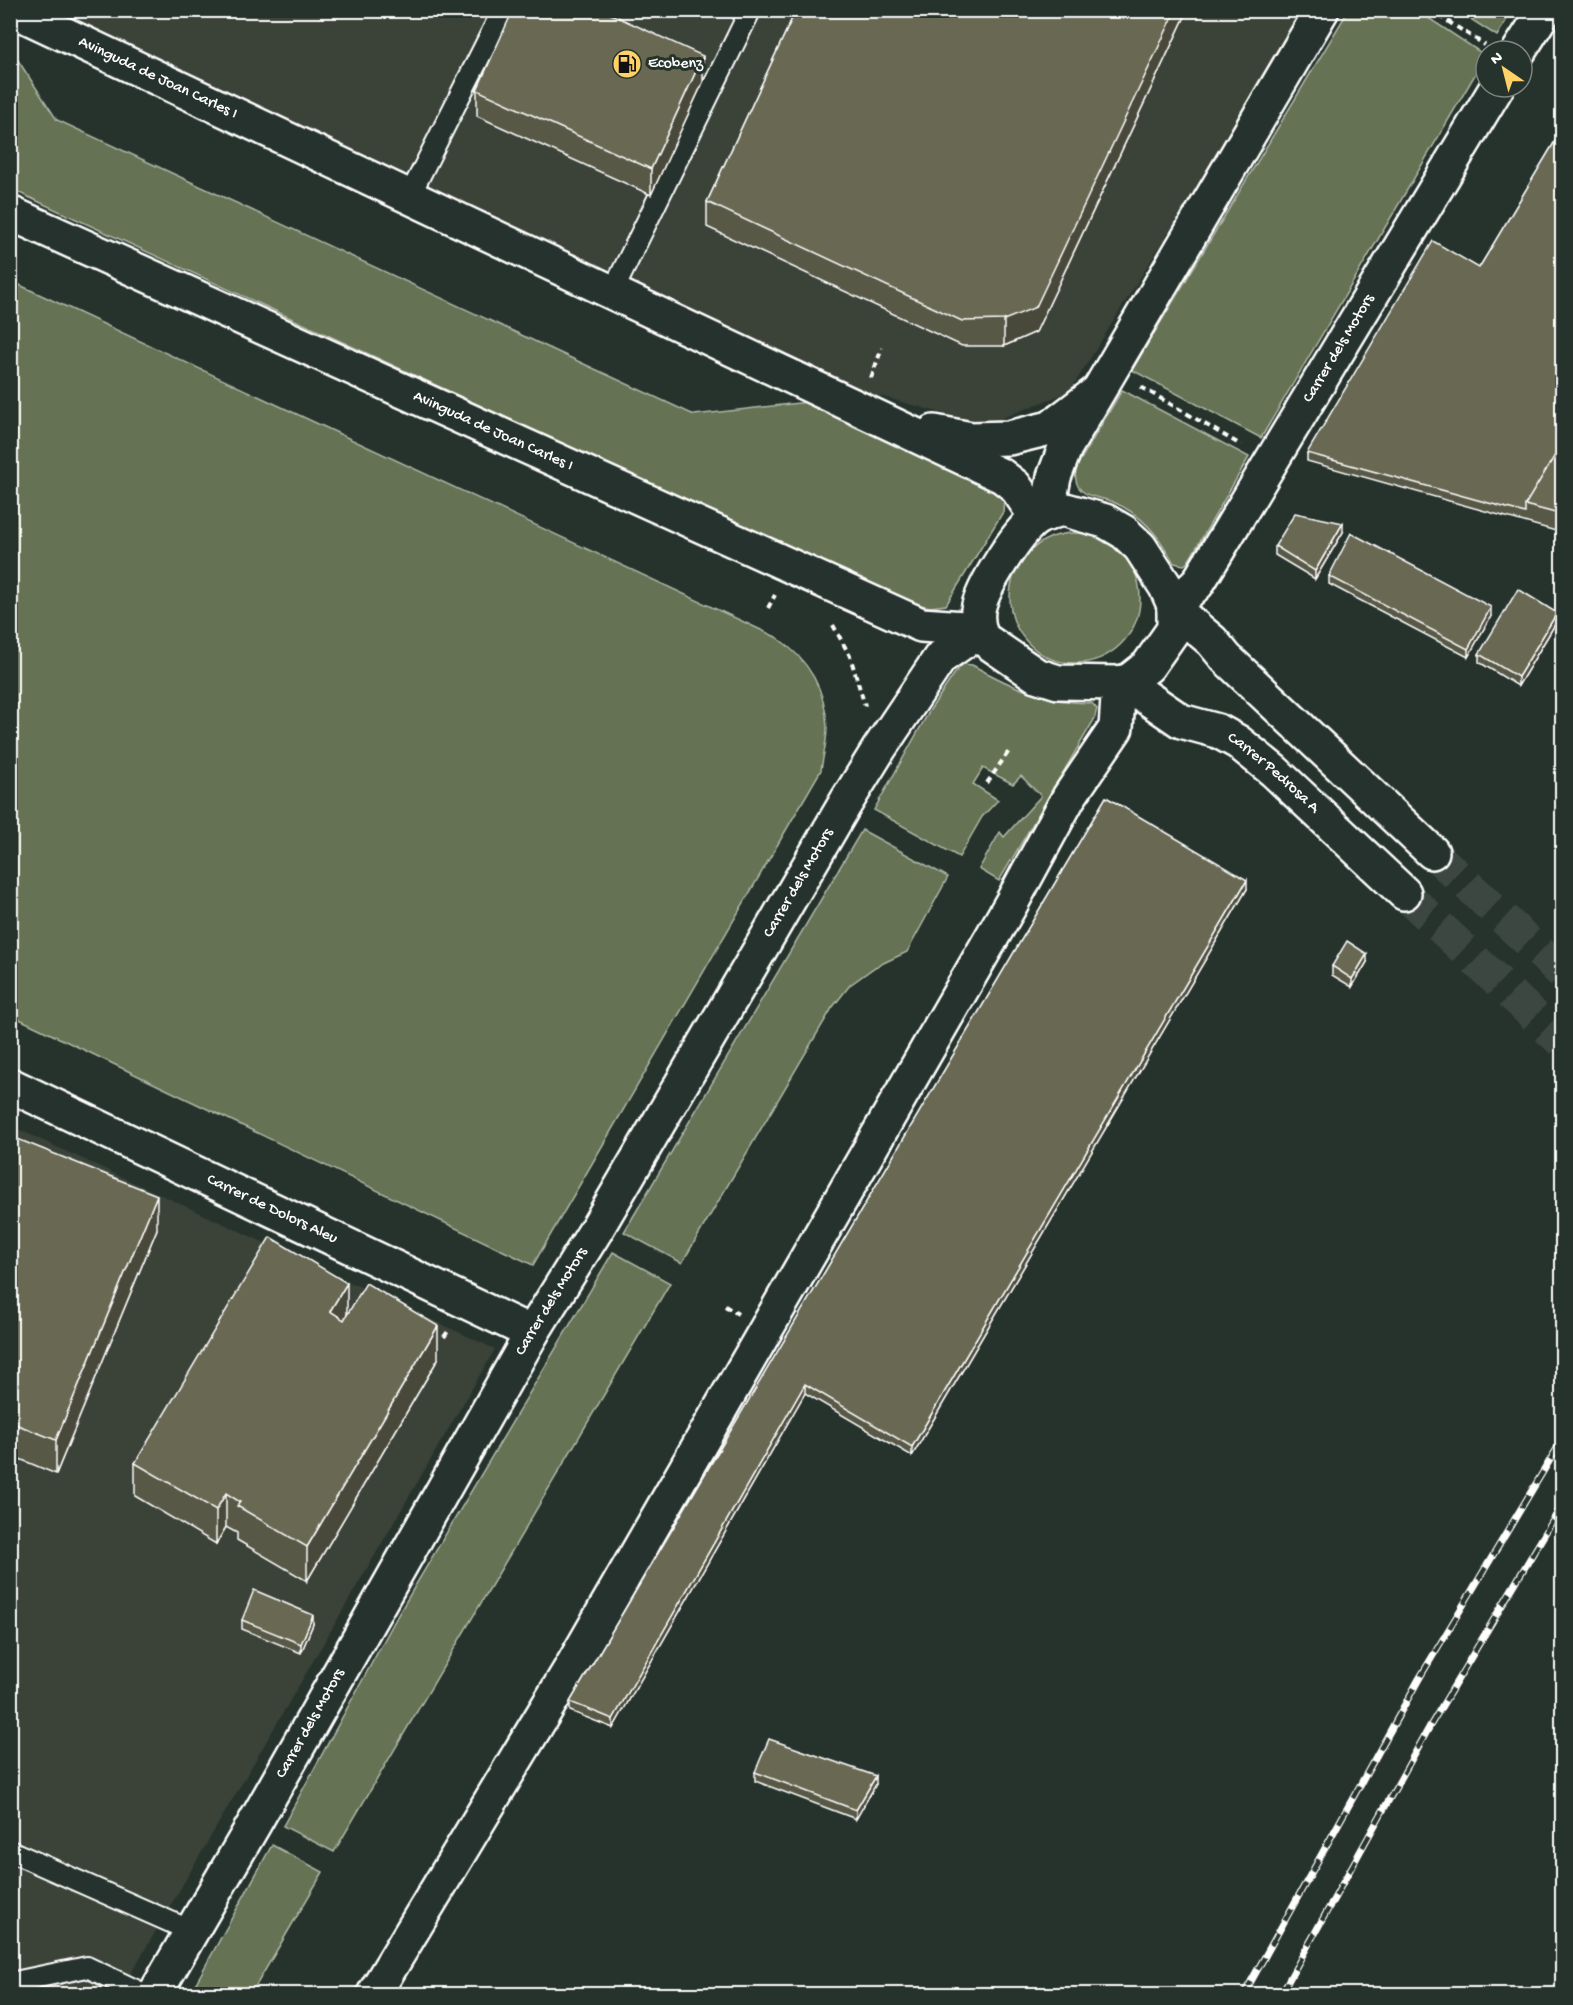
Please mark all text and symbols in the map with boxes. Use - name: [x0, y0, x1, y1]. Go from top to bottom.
- street label: Avinguda de Joan Carles I: [75, 33, 240, 124]
- north arrow: [1474, 39, 1534, 99]
- fuel station icon: Ecobenz: [611, 48, 643, 80]
- text: N: [1488, 48, 1508, 70]
- place label: Ecobenz: [648, 55, 704, 74]
- street label: Carrer dels Motors: [1299, 290, 1380, 406]
- street label: Avinguda de Joan Carles I: [410, 387, 576, 476]
- street label: Carrer Pedrosa A: [1224, 728, 1324, 819]
- street label: Carrer dels Motors: [759, 824, 839, 941]
- street label: Carrer de Dolors Aleu: [203, 1170, 341, 1249]
- street label: Carrer dels Motors: [512, 1243, 593, 1359]
- street label: Carrer dels Motors: [272, 1664, 350, 1782]

